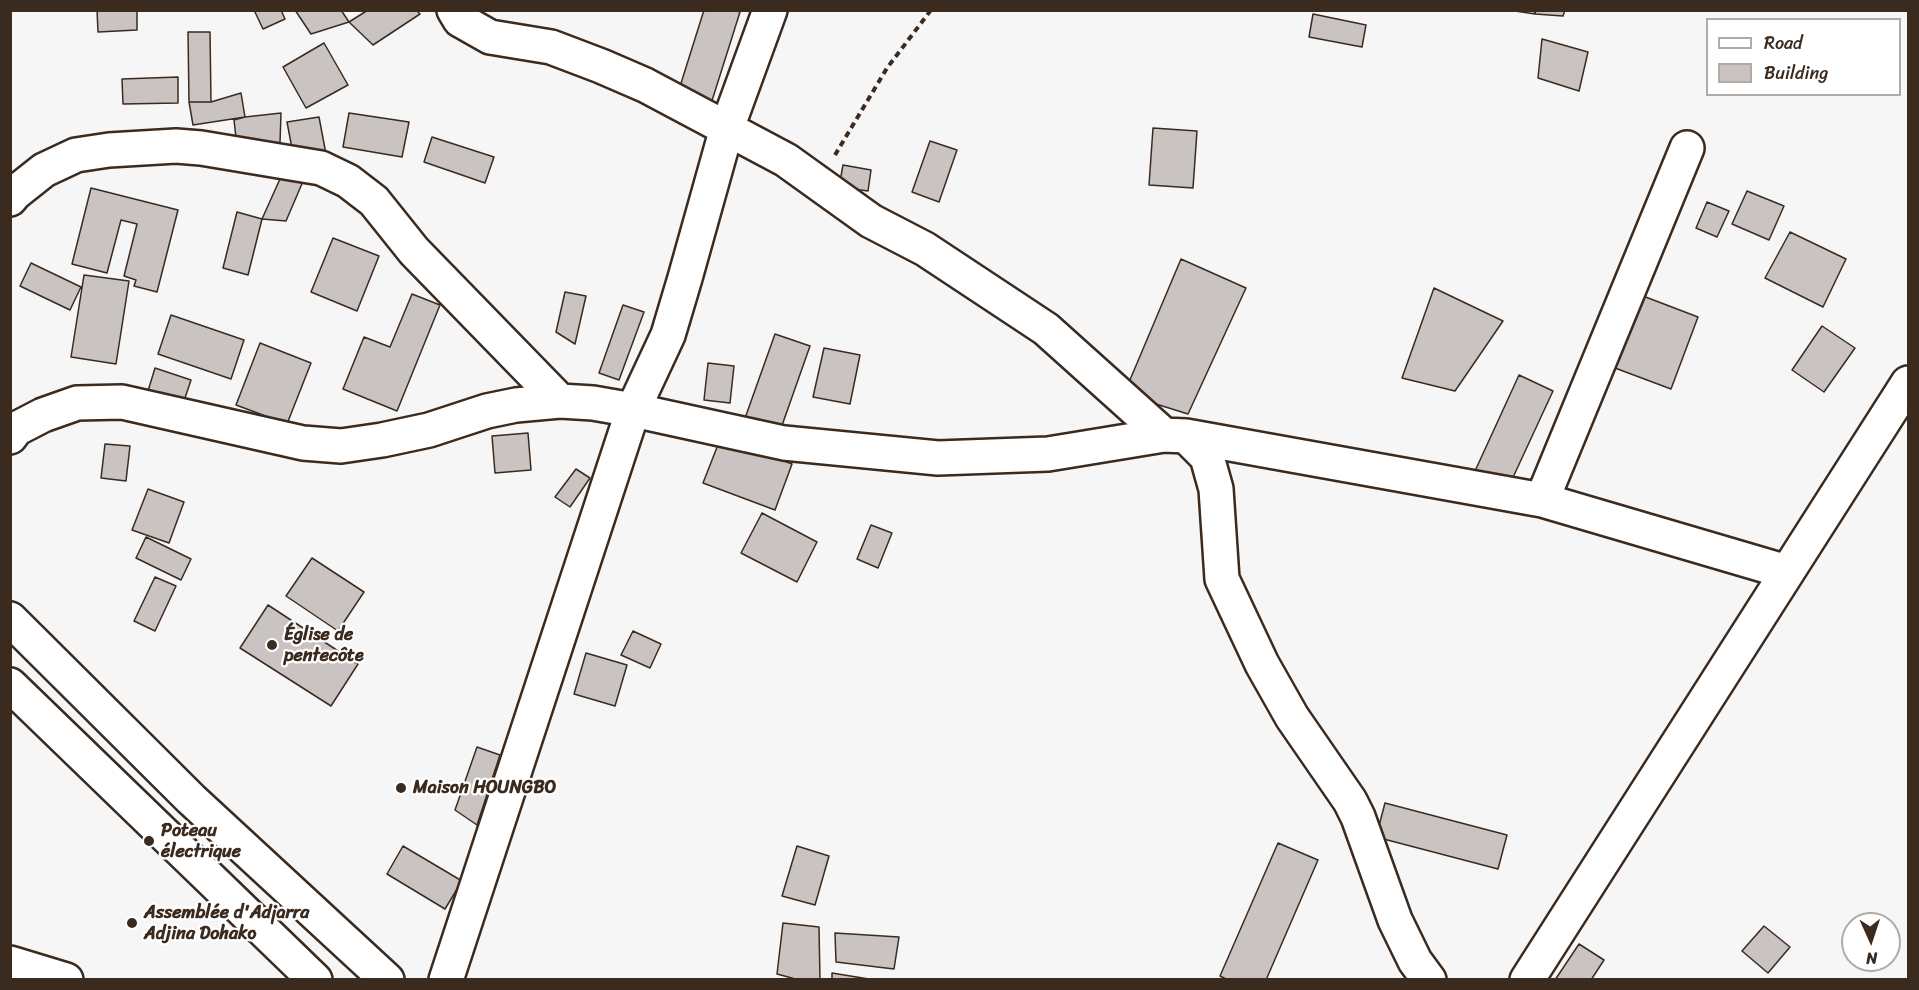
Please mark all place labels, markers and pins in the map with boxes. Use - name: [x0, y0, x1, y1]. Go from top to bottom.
- place label: Église de pentecôte: [284, 624, 364, 666]
- marker: Église de pentecôte: [265, 638, 279, 652]
- place label: Maison HOUNGBO: [413, 777, 556, 799]
- marker: Maison HOUNGBO: [394, 781, 408, 795]
- place label: Poteau électrique: [161, 820, 241, 862]
- marker: Poteau électrique: [142, 834, 156, 848]
- place label: Assemblée d'Adjarra Adjina Dohako: [144, 902, 309, 944]
- marker: Assemblée d'Adjarra Adjina Dohako: [125, 916, 139, 930]

